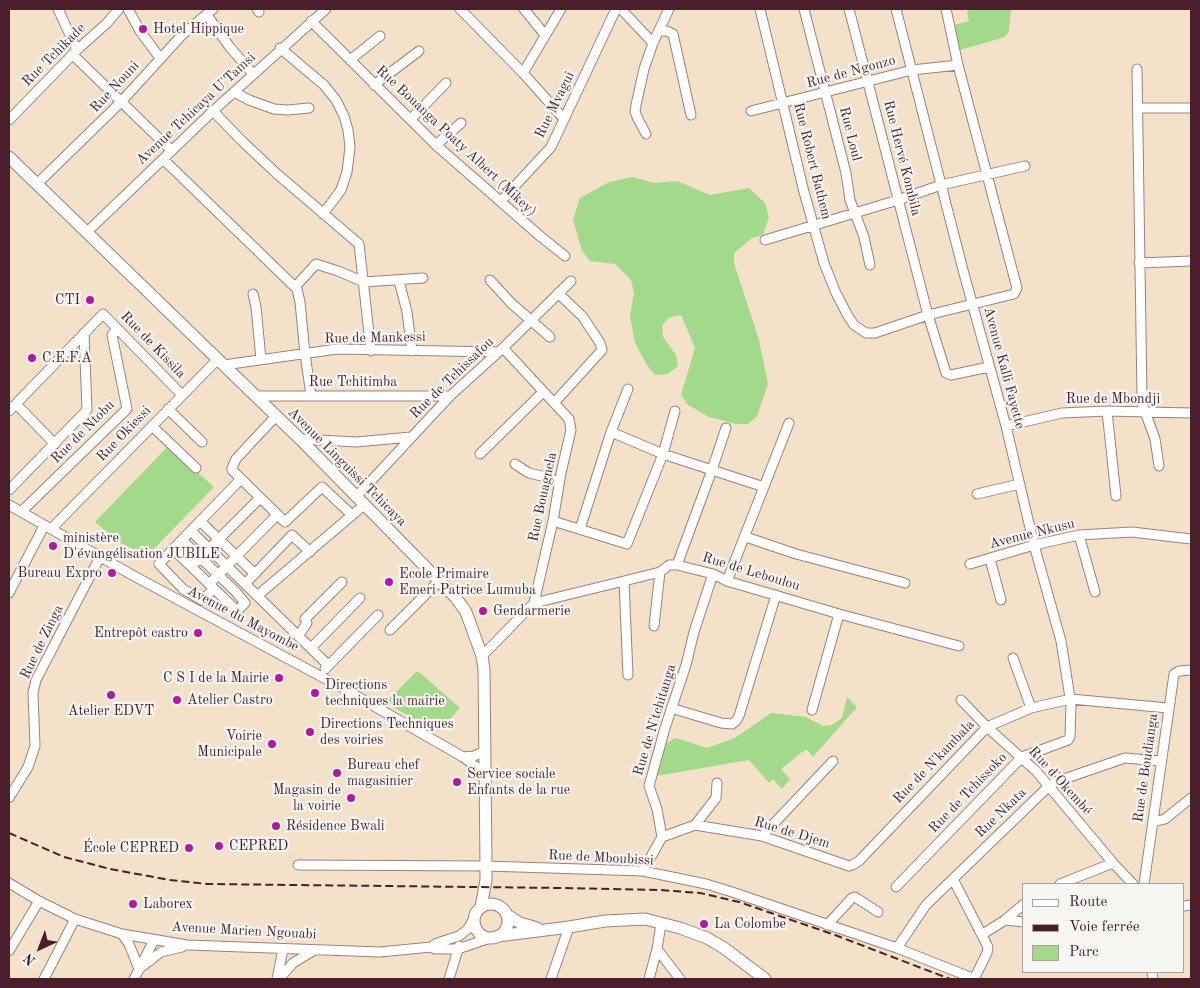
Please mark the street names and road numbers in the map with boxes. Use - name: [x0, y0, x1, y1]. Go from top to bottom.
- street label: Rue Tchikade: [19, 20, 89, 90]
- street label: Avenue Tchicaya U'Tamsi: [133, 49, 259, 169]
- street label: Rue de Ngonzo: [805, 52, 897, 92]
- street label: Rue Nouni: [87, 58, 143, 116]
- street label: Rue Bouanga Poaty Albert (Mikey): [372, 62, 540, 220]
- street label: Rue Mvagui: [532, 69, 578, 141]
- street label: Rue Hervé Kombila: [880, 98, 924, 218]
- street label: Rue Robert Bathem: [789, 101, 835, 221]
- street label: Rue Loul: [835, 105, 865, 163]
- street label: Avenue Kalli Fayette: [980, 305, 1028, 431]
- street label: Rue de Kissila: [117, 308, 189, 382]
- street label: Rue de Mankessi: [324, 329, 426, 347]
- street label: Rue de Tchissafou: [407, 334, 497, 422]
- street label: Rue Tchitimba: [309, 374, 397, 390]
- street label: Rue de Mbondji: [1066, 391, 1160, 407]
- street label: Rue de Ntobu: [48, 397, 118, 467]
- street label: Rue Okiessi: [93, 403, 155, 465]
- street label: Avenue Linguissi Tchicaya: [284, 404, 410, 530]
- street label: Rue Bouagnela: [525, 451, 561, 543]
- street label: Avenue Nkusu: [988, 515, 1076, 553]
- street label: Rue de Leboulou: [700, 549, 802, 595]
- street label: Avenue du Mayombe: [184, 582, 302, 656]
- street label: Rue de Zinga: [17, 602, 67, 682]
- street label: Rue de N'tchitanga: [630, 662, 680, 778]
- street label: Rue de Boudianga: [1130, 713, 1162, 823]
- street label: Rue de N'kambala: [890, 717, 978, 807]
- street label: Rue d'Okembé: [1025, 743, 1095, 819]
- street label: Rue de Tchissoko: [925, 749, 1011, 837]
- street label: Rue Nkata: [972, 785, 1030, 841]
- street label: Rue de Djem: [752, 813, 832, 853]
- street label: Rue de Mboubissi: [548, 847, 654, 869]
- street label: Avenue Marien Ngouabi: [171, 919, 317, 943]

